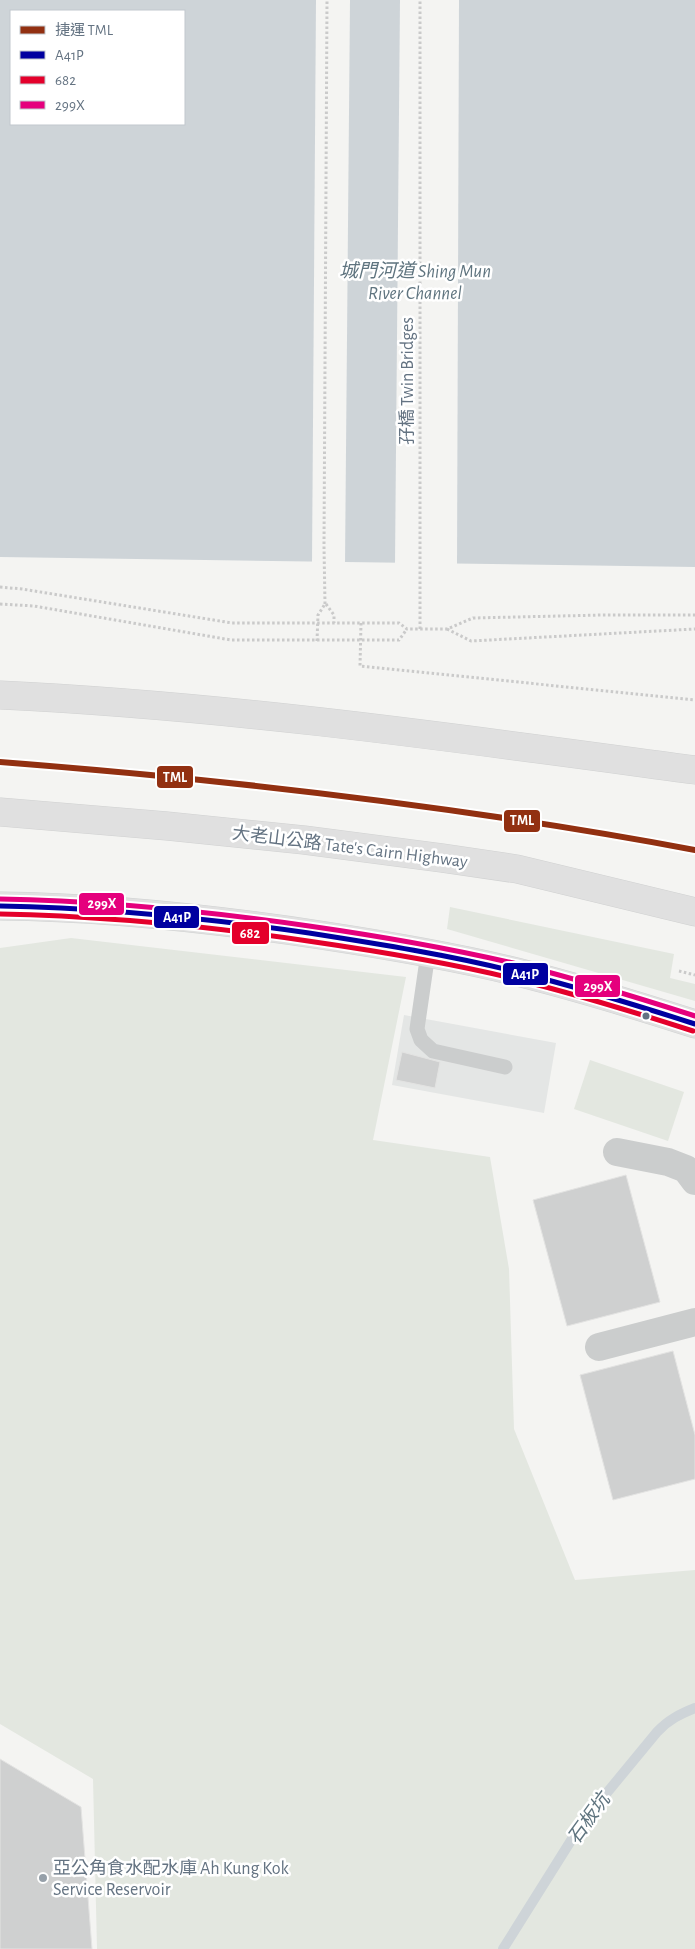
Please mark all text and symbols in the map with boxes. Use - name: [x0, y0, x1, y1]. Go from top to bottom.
- legend: [10, 10, 185, 125]
- text: 捷運 TML: [55, 22, 114, 38]
- text: A41P: [55, 48, 84, 63]
- text: 682: [55, 73, 76, 88]
- text: 299X: [55, 98, 85, 113]
- water label: 城門河道 Shing Mun River Channel: [339, 261, 491, 303]
- street label: 孖橋 Twin Bridges: [397, 317, 417, 445]
- line badge: TML: [156, 765, 194, 789]
- text: TML: [163, 771, 188, 785]
- line badge: TML: [503, 809, 541, 833]
- text: TML: [510, 814, 535, 828]
- street label: 大老山公路 Tate's Cairn Highway: [231, 823, 469, 871]
- line badge: 299X: [78, 892, 125, 916]
- text: 299X: [88, 897, 117, 911]
- line badge: A41P: [153, 905, 200, 929]
- text: A41P: [163, 911, 191, 925]
- line badge: 682: [231, 921, 270, 945]
- text: 682: [240, 927, 261, 941]
- line badge: A41P: [502, 962, 549, 986]
- text: A41P: [511, 968, 539, 982]
- line badge: 299X: [574, 974, 621, 998]
- text: 299X: [584, 980, 613, 994]
- unlabelled marker: [641, 1011, 651, 1021]
- water label: 石板坑: [563, 1787, 615, 1848]
- place label: 亞公角食水配水庫 Ah Kung Kok Service Reservoir: [53, 1858, 290, 1899]
- marker: 亞公角食水配水庫 Ah Kung Kok Service Reservoir: [37, 1872, 49, 1884]

